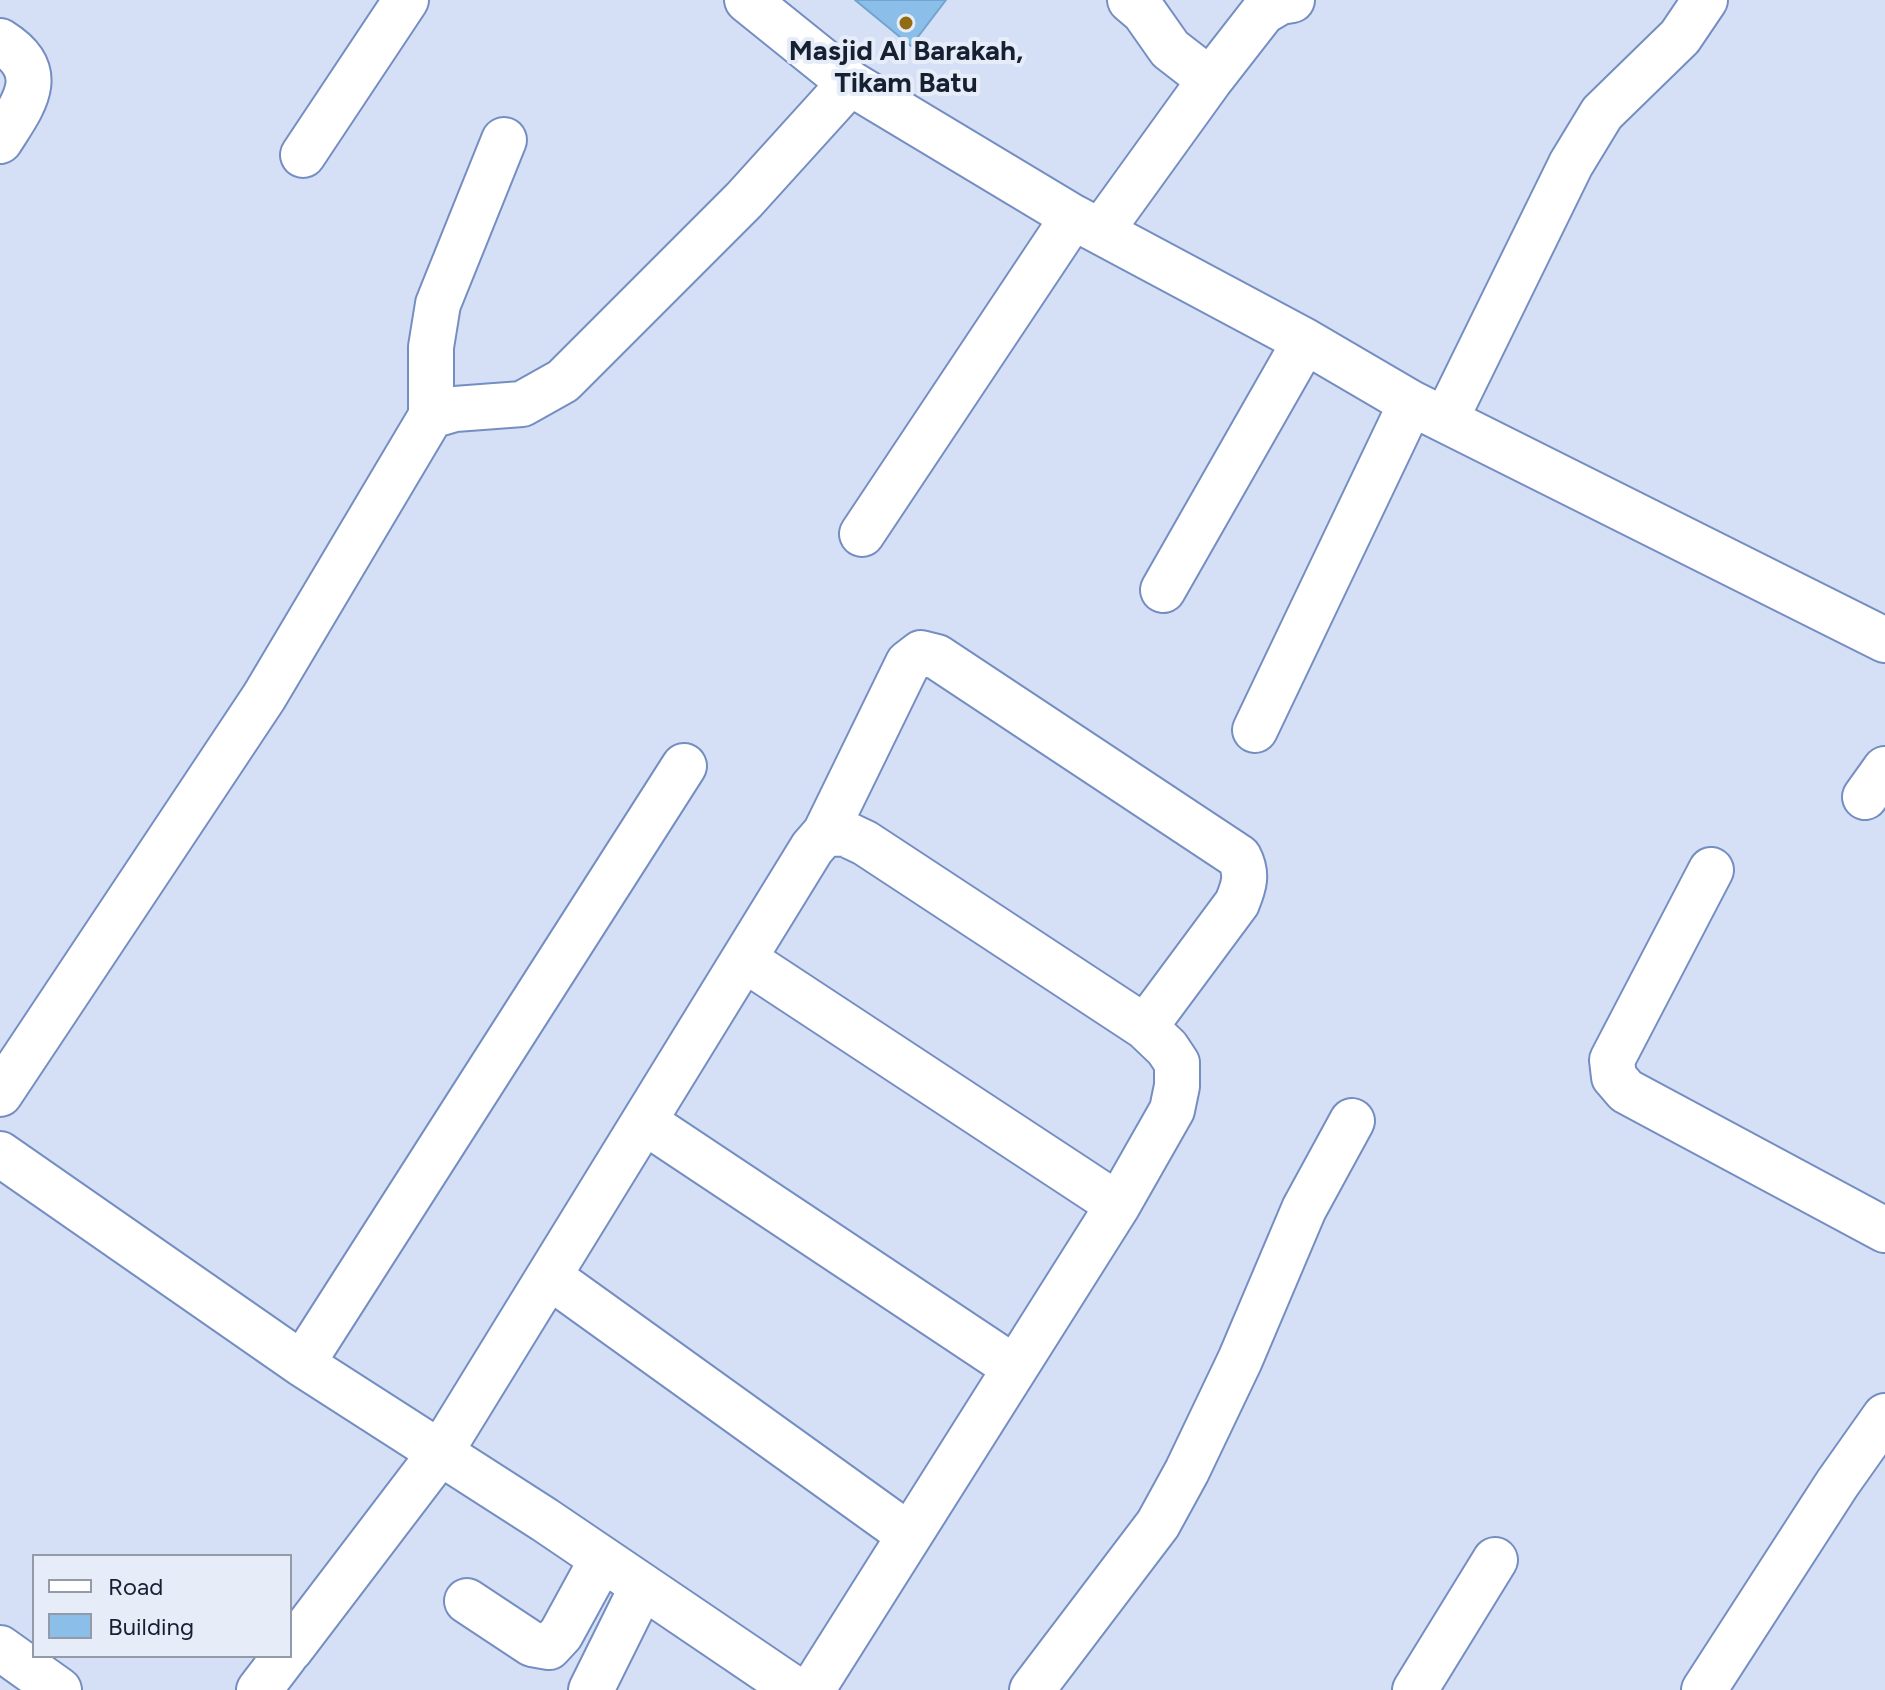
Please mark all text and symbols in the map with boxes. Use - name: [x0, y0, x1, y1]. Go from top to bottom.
- marker: Masjid Al Barakah, Tikam Batu: [897, 14, 915, 32]
- place label: Masjid Al Barakah, Tikam Batu: [789, 35, 1023, 101]
- legend: [32, 1554, 292, 1658]
- text: Road: [108, 1572, 163, 1601]
- text: Building: [108, 1612, 194, 1641]

